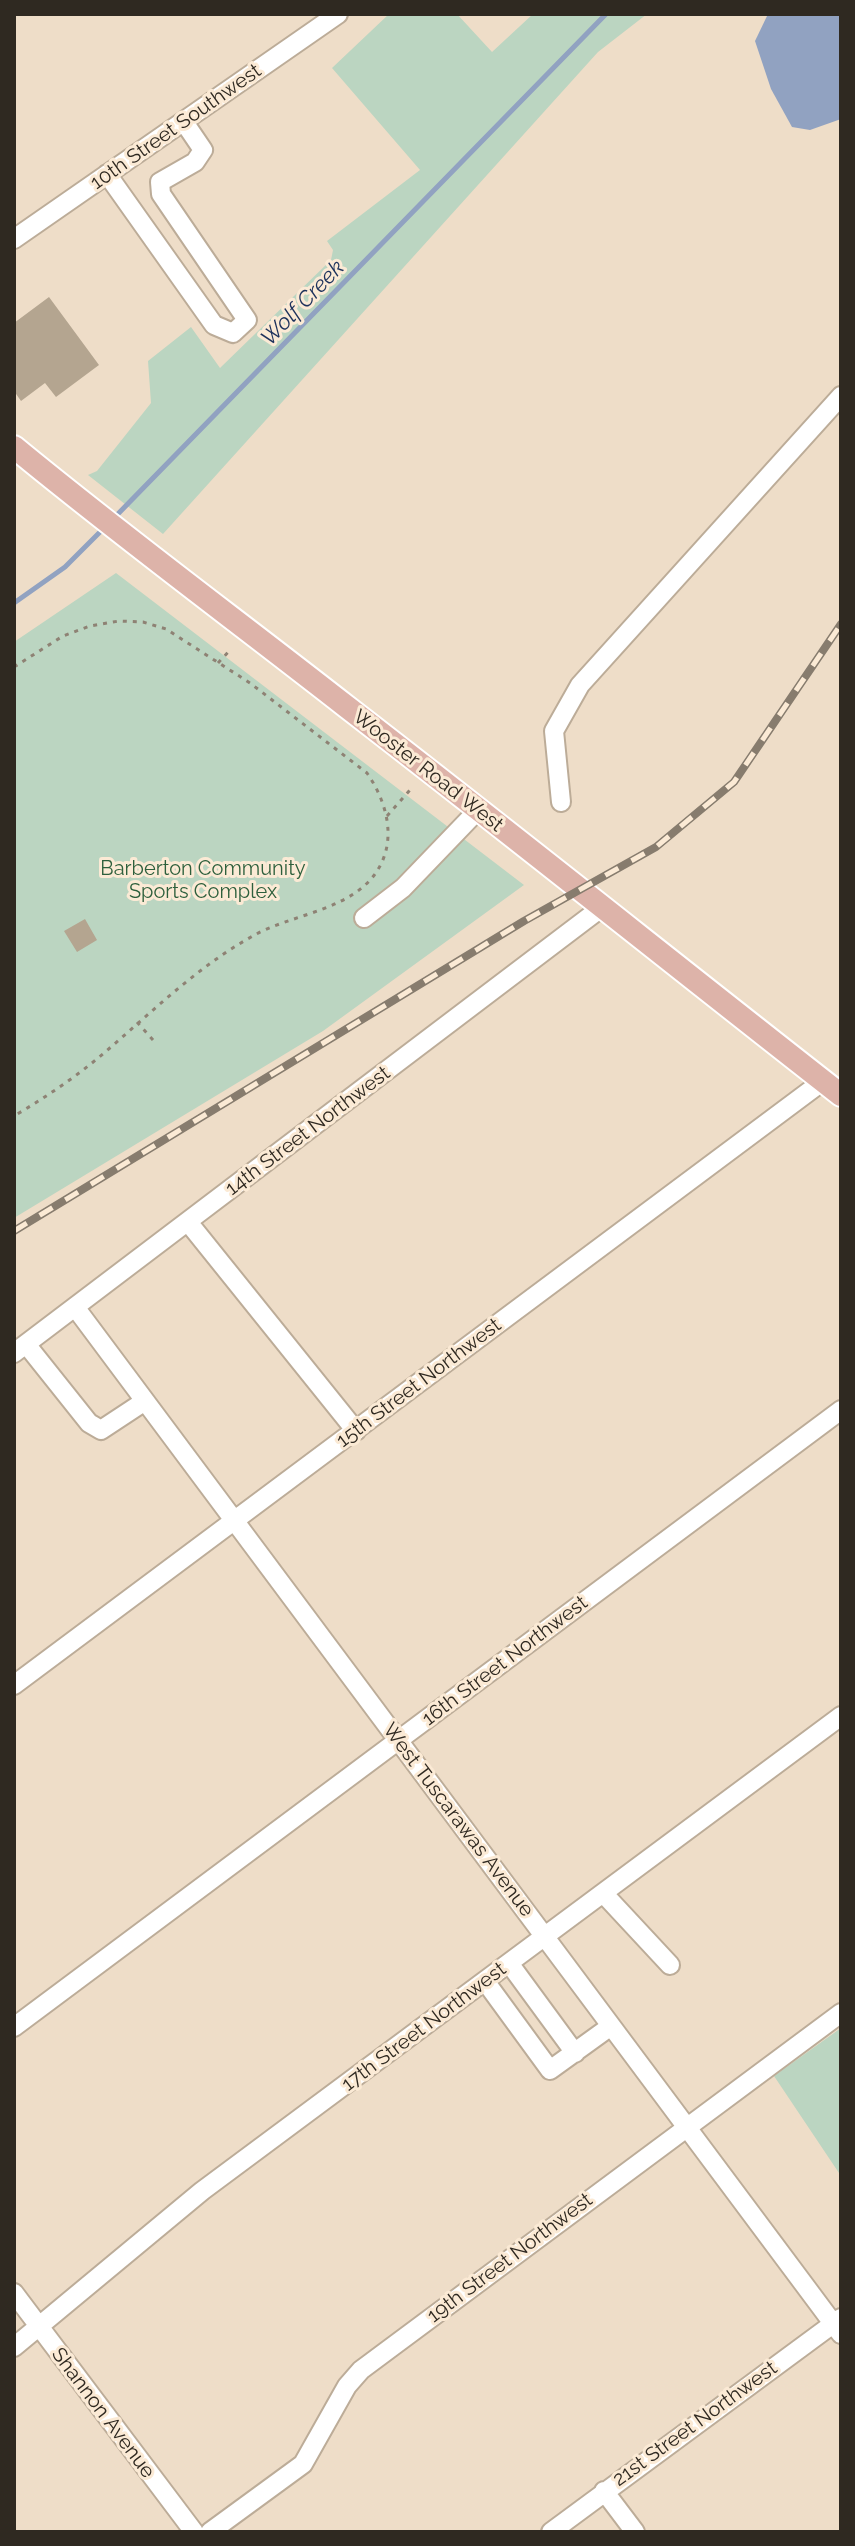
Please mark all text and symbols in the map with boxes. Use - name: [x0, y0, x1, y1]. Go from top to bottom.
- street label: 10th Street Southwest: [86, 59, 266, 195]
- water label: Wolf Creek: [256, 255, 350, 351]
- street label: Wooster Road West: [348, 705, 508, 837]
- park label: Barberton Community Sports Complex: [100, 857, 306, 904]
- street label: 14th Street Northwest: [221, 1061, 395, 1201]
- street label: 15th Street Northwest: [332, 1313, 506, 1453]
- street label: 16th Street Northwest: [418, 1591, 592, 1731]
- street label: West Tuscarawas Avenue: [377, 1718, 539, 1922]
- street label: 17th Street Northwest: [337, 1957, 511, 2097]
- street label: 19th Street Northwest: [423, 2188, 597, 2328]
- street label: Shannon Avenue: [46, 2343, 160, 2483]
- street label: 21st Street Northwest: [608, 2356, 782, 2492]

